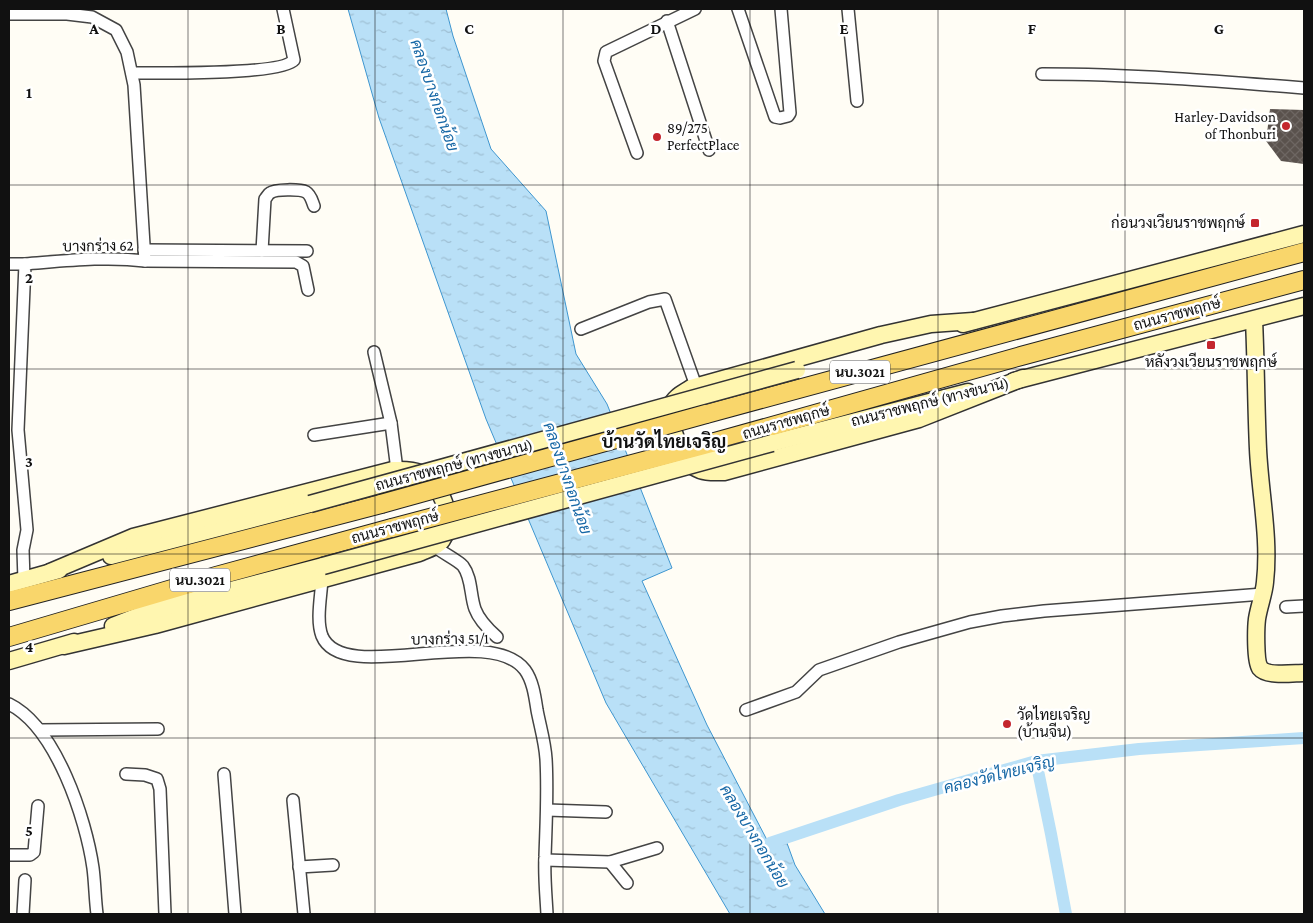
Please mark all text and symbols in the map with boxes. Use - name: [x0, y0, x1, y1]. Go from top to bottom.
- text: A: [88, 20, 99, 37]
- text: B: [276, 20, 286, 37]
- text: C: [464, 20, 474, 37]
- text: D: [650, 20, 662, 37]
- text: E: [839, 20, 849, 37]
- text: F: [1028, 20, 1037, 37]
- text: G: [1214, 20, 1224, 37]
- water label: คลองบางกอกน้อย: [407, 36, 465, 153]
- text: 1: [26, 84, 32, 101]
- place label: Harley-Davidson of Thonburi: [1174, 109, 1276, 142]
- place label: 89/275 PerfectPlace: [667, 120, 740, 153]
- marker: Harley-Davidson of Thonburi: [1280, 120, 1292, 132]
- marker: 89/275 PerfectPlace: [651, 131, 663, 143]
- place label: ก่อนวงเวียนราชพฤกษ์: [1111, 213, 1246, 232]
- marker: ก่อนวงเวียนราชพฤกษ์: [1249, 217, 1261, 229]
- street label: บางกร่าง 62: [62, 235, 134, 255]
- text: 2: [25, 269, 33, 286]
- street label: ถนนราชพฤกษ์: [1131, 293, 1223, 334]
- marker: หลังวงเวียนราชพฤกษ์: [1205, 339, 1217, 351]
- place label: หลังวงเวียนราชพฤกษ์: [1145, 352, 1278, 371]
- road number: นบ.3021: [830, 361, 890, 384]
- street label: ถนนราชพฤกษ์ (ทางขนาน): [849, 373, 1011, 430]
- street label: ถนนราชพฤกษ์: [740, 400, 832, 443]
- water label: คลองบางกอกน้อย: [540, 419, 598, 536]
- district label: บ้านวัดไทยเจริญ: [602, 429, 726, 453]
- street label: ถนนราชพฤกษ์ (ทางขนาน): [373, 434, 535, 495]
- text: 3: [25, 453, 33, 470]
- street label: ถนนราชพฤกษ์: [349, 506, 441, 547]
- road number: นบ.3021: [170, 568, 230, 592]
- street label: บางกร่าง 51/1: [411, 628, 489, 648]
- text: 4: [25, 638, 34, 655]
- place label: วัดไทยเจริญ (บ้านจีน): [1017, 705, 1091, 741]
- marker: วัดไทยเจริญ (บ้านจีน): [1001, 718, 1013, 730]
- water label: คลองวัดไทยเจริญ: [941, 749, 1057, 797]
- water label: คลองบางกอกน้อย: [717, 780, 795, 891]
- text: 5: [25, 822, 33, 839]

